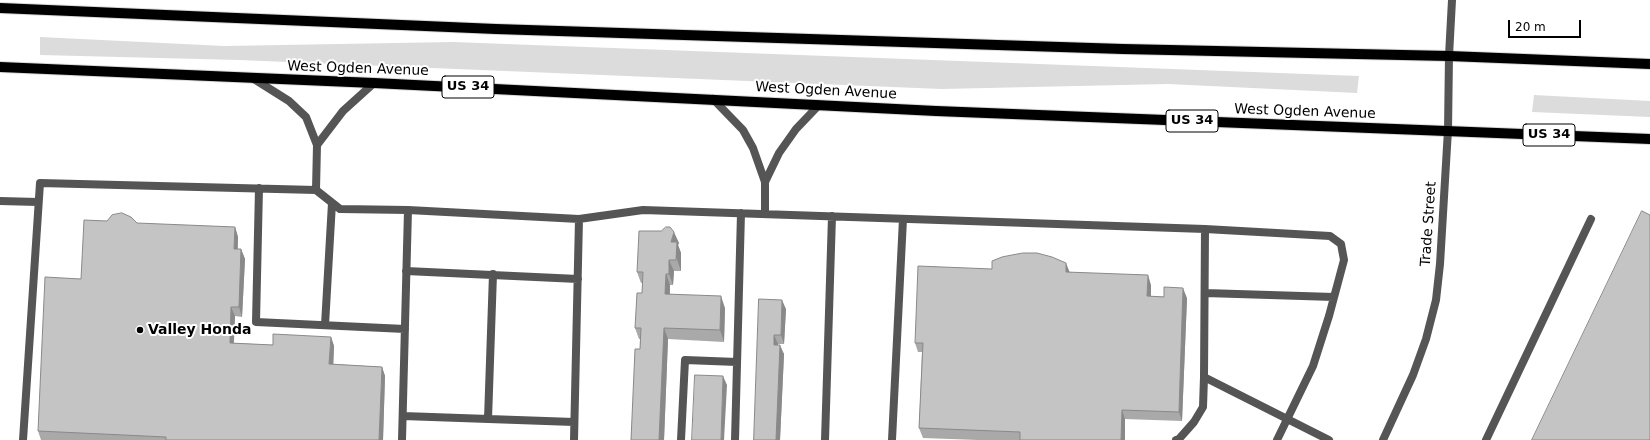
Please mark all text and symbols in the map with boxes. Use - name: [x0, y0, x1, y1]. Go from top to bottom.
- scale bar: [1510, 12, 1583, 38]
- text: 20 m: [1515, 20, 1546, 34]
- street label: West Ogden Avenue: [287, 58, 429, 80]
- road number: US 34: [442, 76, 494, 98]
- street label: West Ogden Avenue: [755, 79, 897, 103]
- street label: West Ogden Avenue: [1234, 101, 1376, 123]
- road number: US 34: [1166, 110, 1218, 132]
- road number: US 34: [1523, 124, 1575, 146]
- street label: Trade Street: [1418, 181, 1440, 267]
- place label: Valley Honda: [148, 322, 251, 338]
- marker: Valley Honda: [135, 325, 145, 335]

